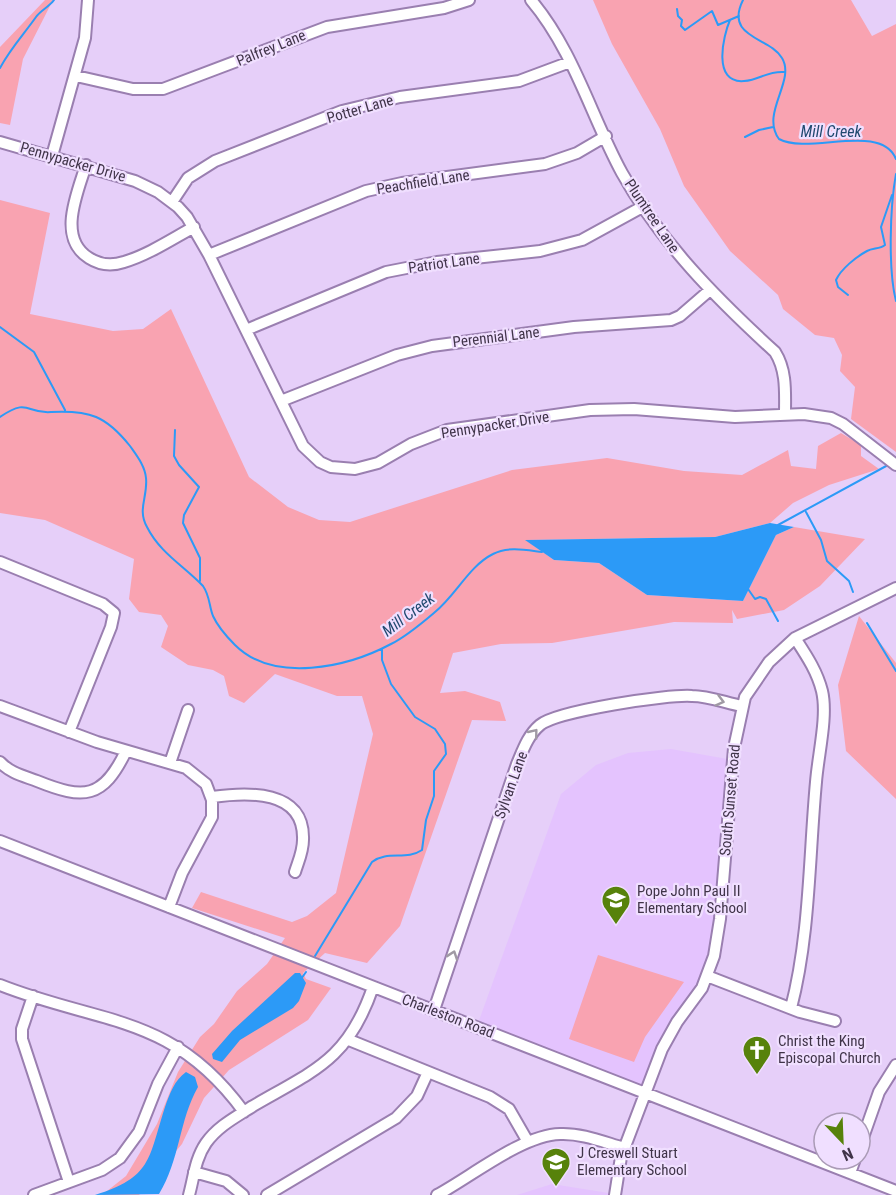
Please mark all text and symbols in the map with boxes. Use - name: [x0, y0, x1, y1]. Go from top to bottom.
- street label: Palfrey Lane: [234, 26, 308, 70]
- street label: Potter Lane: [325, 91, 395, 127]
- water label: Mill Creek: [801, 122, 862, 141]
- street label: Pennypacker Drive: [18, 138, 128, 186]
- street label: Peachfield Lane: [375, 166, 471, 198]
- street label: Plumtree Lane: [621, 176, 683, 256]
- street label: Patriot Lane: [407, 249, 481, 277]
- street label: Perennial Lane: [452, 323, 540, 351]
- street label: Pennypacker Drive: [440, 408, 550, 442]
- water label: Mill Creek: [378, 588, 439, 640]
- one-way arrow: [714, 694, 725, 706]
- one-way arrow: [526, 729, 537, 740]
- street label: South Sunset Road: [716, 743, 744, 857]
- street label: Sylvan Lane: [491, 749, 531, 821]
- place label: Pope John Paul II Elementary School: [637, 882, 747, 917]
- school or university icon: Pope John Paul II Elementary School: [600, 884, 632, 926]
- one-way arrow: [446, 950, 458, 961]
- street label: Charleston Road: [399, 990, 497, 1042]
- place label: Christ the King Episcopal Church: [778, 1032, 881, 1067]
- church icon: Christ the King Episcopal Church: [741, 1034, 773, 1076]
- north arrow: [812, 1111, 872, 1171]
- place label: J Creswell Stuart Elementary School: [577, 1144, 687, 1179]
- text: N: [839, 1144, 856, 1165]
- school or university icon: J Creswell Stuart Elementary School: [540, 1146, 572, 1188]

